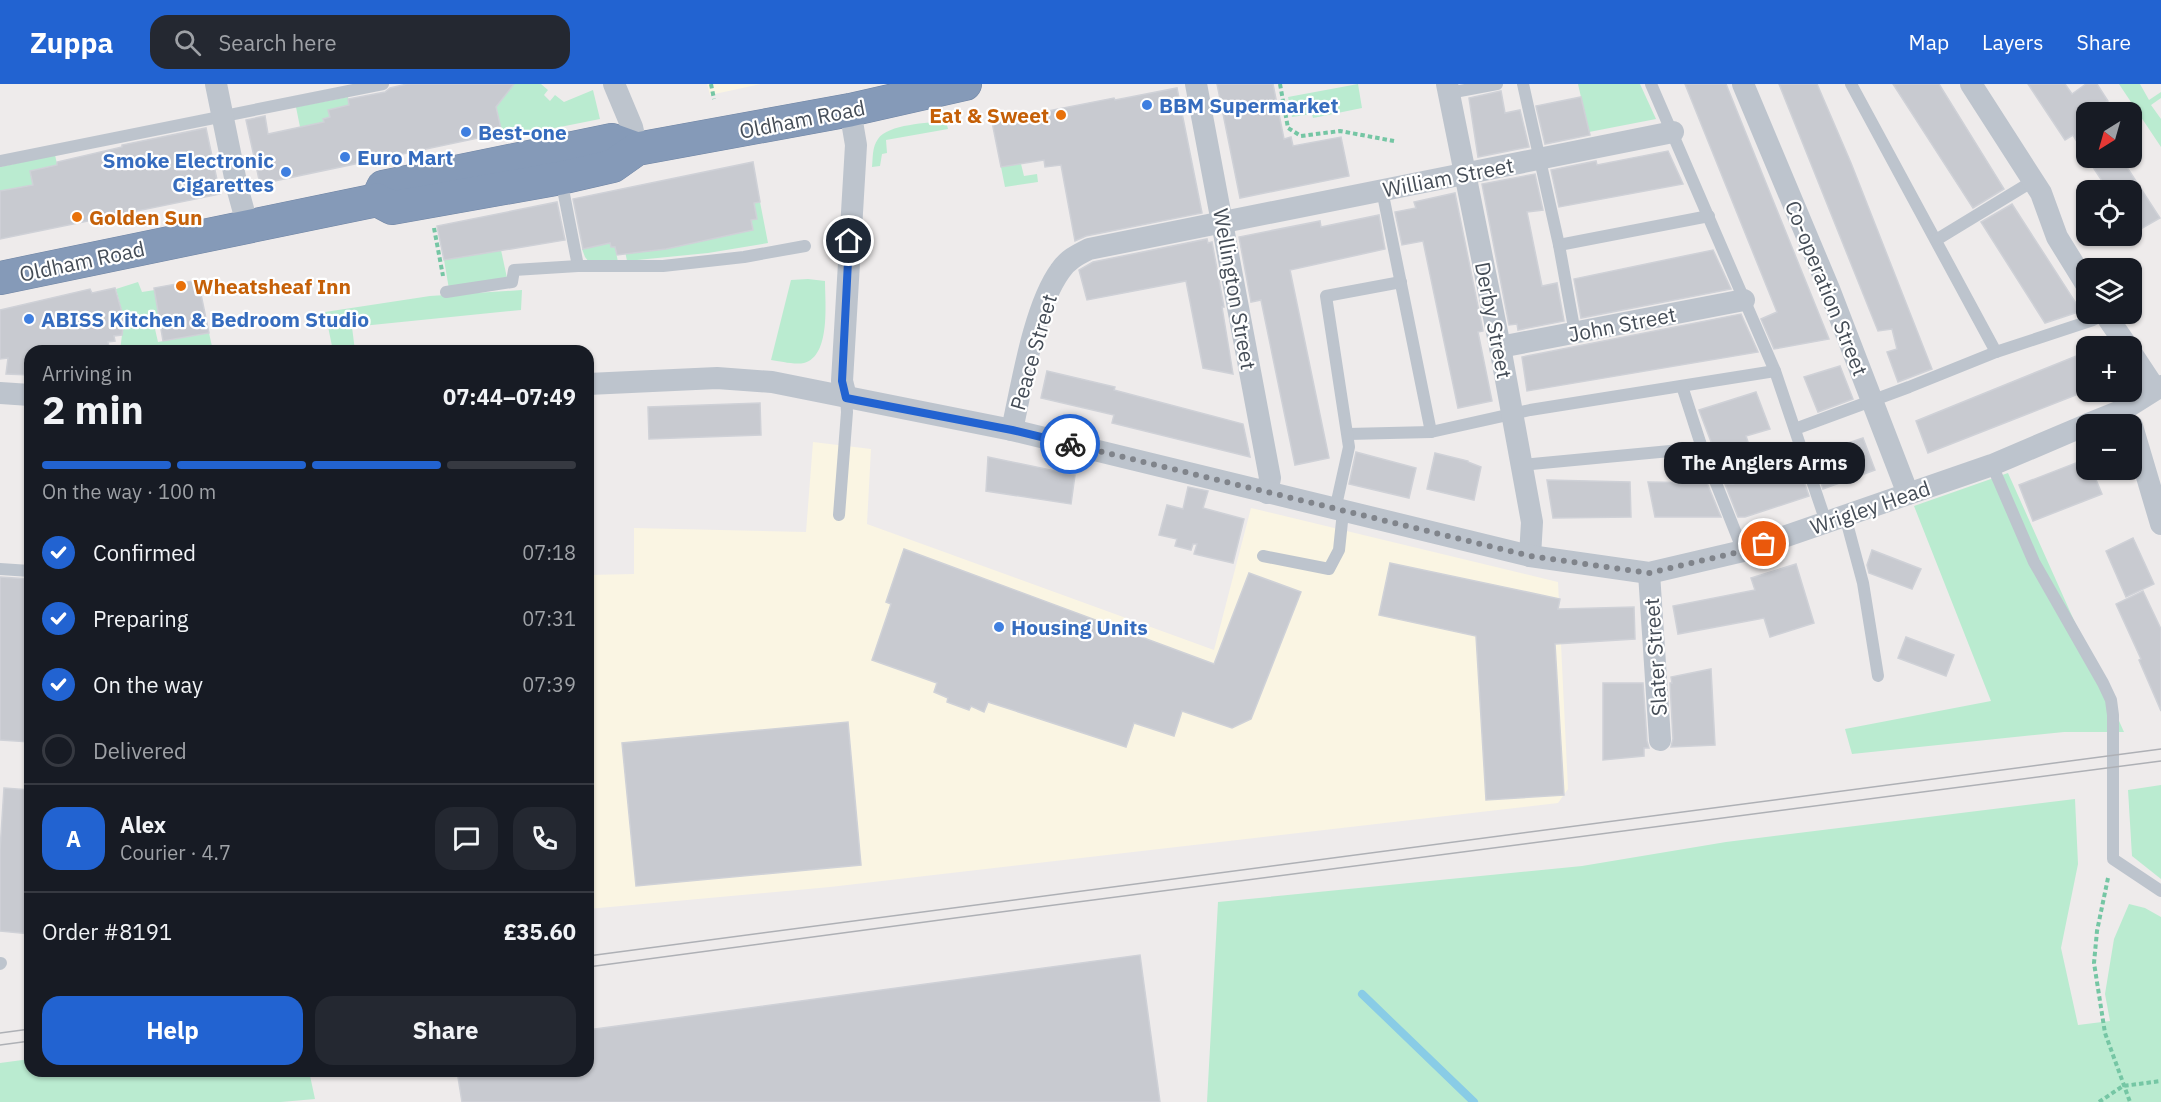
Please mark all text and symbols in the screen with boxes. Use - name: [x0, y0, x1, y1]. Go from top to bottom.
- search box: [150, 15, 570, 69]
- text: Zuppa: [30, 24, 114, 61]
- icon: search: [171, 26, 204, 59]
- text: Search here: [219, 28, 336, 57]
- text: Map: [1909, 28, 1949, 56]
- text: Layers: [1982, 28, 2044, 56]
- text: Share: [2077, 28, 2131, 56]
- place label: BBM Supermarket: [1159, 91, 1338, 119]
- street label: Oldham Road: [737, 93, 867, 145]
- marker: BBM Supermarket: [1140, 98, 1154, 112]
- place label: Eat & Sweet: [929, 101, 1049, 129]
- north arrow: [2076, 102, 2142, 168]
- map controls: [2076, 102, 2142, 480]
- marker: Eat & Sweet: [1054, 108, 1068, 122]
- place label: Best-one: [478, 118, 567, 146]
- marker: Best-one: [459, 125, 473, 139]
- place label: Euro Mart: [357, 143, 453, 171]
- place label: Smoke Electronic Cigarettes: [103, 146, 274, 198]
- marker: Euro Mart: [338, 150, 352, 164]
- street label: William Street: [1380, 151, 1516, 203]
- marker: Smoke Electronic Cigarettes: [279, 165, 293, 179]
- button: locate: [2076, 180, 2142, 246]
- street label: Co-operation Street: [1779, 196, 1875, 380]
- place label: Golden Sun: [89, 203, 202, 231]
- street label: Wellington Street: [1207, 206, 1263, 372]
- marker: Golden Sun: [70, 210, 84, 224]
- pin: [823, 215, 874, 266]
- icon: home: [832, 224, 865, 257]
- street label: Oldham Road: [17, 234, 147, 288]
- button: layers: [2076, 258, 2142, 324]
- street label: Derby Street: [1469, 259, 1519, 381]
- place label: Wheatsheaf Inn: [193, 272, 351, 300]
- marker: Wheatsheaf Inn: [174, 279, 188, 293]
- street label: Peace Street: [1003, 291, 1063, 413]
- street label: John Street: [1566, 300, 1678, 348]
- place label: ABISS Kitchen & Bedroom Studio: [41, 305, 369, 333]
- marker: ABISS Kitchen & Bedroom Studio: [22, 312, 36, 326]
- button: +: [2076, 336, 2142, 402]
- text: Arriving in: [42, 360, 132, 387]
- text: 07:44–07:49: [443, 382, 576, 411]
- text: 2 min: [42, 384, 144, 435]
- courier: [1040, 414, 1100, 474]
- button: −: [2076, 414, 2142, 480]
- icon: bike: [1054, 428, 1087, 461]
- callout: The Anglers Arms: [1664, 442, 1864, 484]
- text: The Anglers Arms: [1681, 449, 1848, 476]
- street label: Wrigley Head: [1806, 473, 1934, 541]
- text: On the way · 100 m: [42, 478, 216, 505]
- pin: [1738, 518, 1789, 569]
- icon: bag: [1747, 527, 1780, 560]
- icon: check: [42, 536, 75, 569]
- text: Confirmed: [93, 538, 196, 567]
- text: 07:18: [522, 539, 576, 566]
- street label: Slater Street: [1637, 597, 1673, 717]
- icon: check: [42, 602, 75, 635]
- text: Preparing: [93, 604, 188, 633]
- text: 07:31: [522, 605, 576, 632]
- place label: Housing Units: [1011, 613, 1148, 641]
- marker: Housing Units: [992, 620, 1006, 634]
- icon: check: [42, 668, 75, 701]
- text: On the way: [93, 670, 203, 699]
- text: 07:39: [522, 671, 576, 698]
- text: Delivered: [93, 736, 187, 765]
- button: chat: [435, 807, 498, 870]
- button: phone: [513, 807, 576, 870]
- text: Alex: [120, 810, 166, 839]
- text: A: [66, 824, 81, 853]
- text: Courier · 4.7: [120, 839, 231, 866]
- text: Order #8191: [42, 917, 172, 946]
- text: £35.60: [504, 917, 576, 946]
- button: Help: [42, 996, 303, 1065]
- button: Share: [315, 996, 576, 1065]

